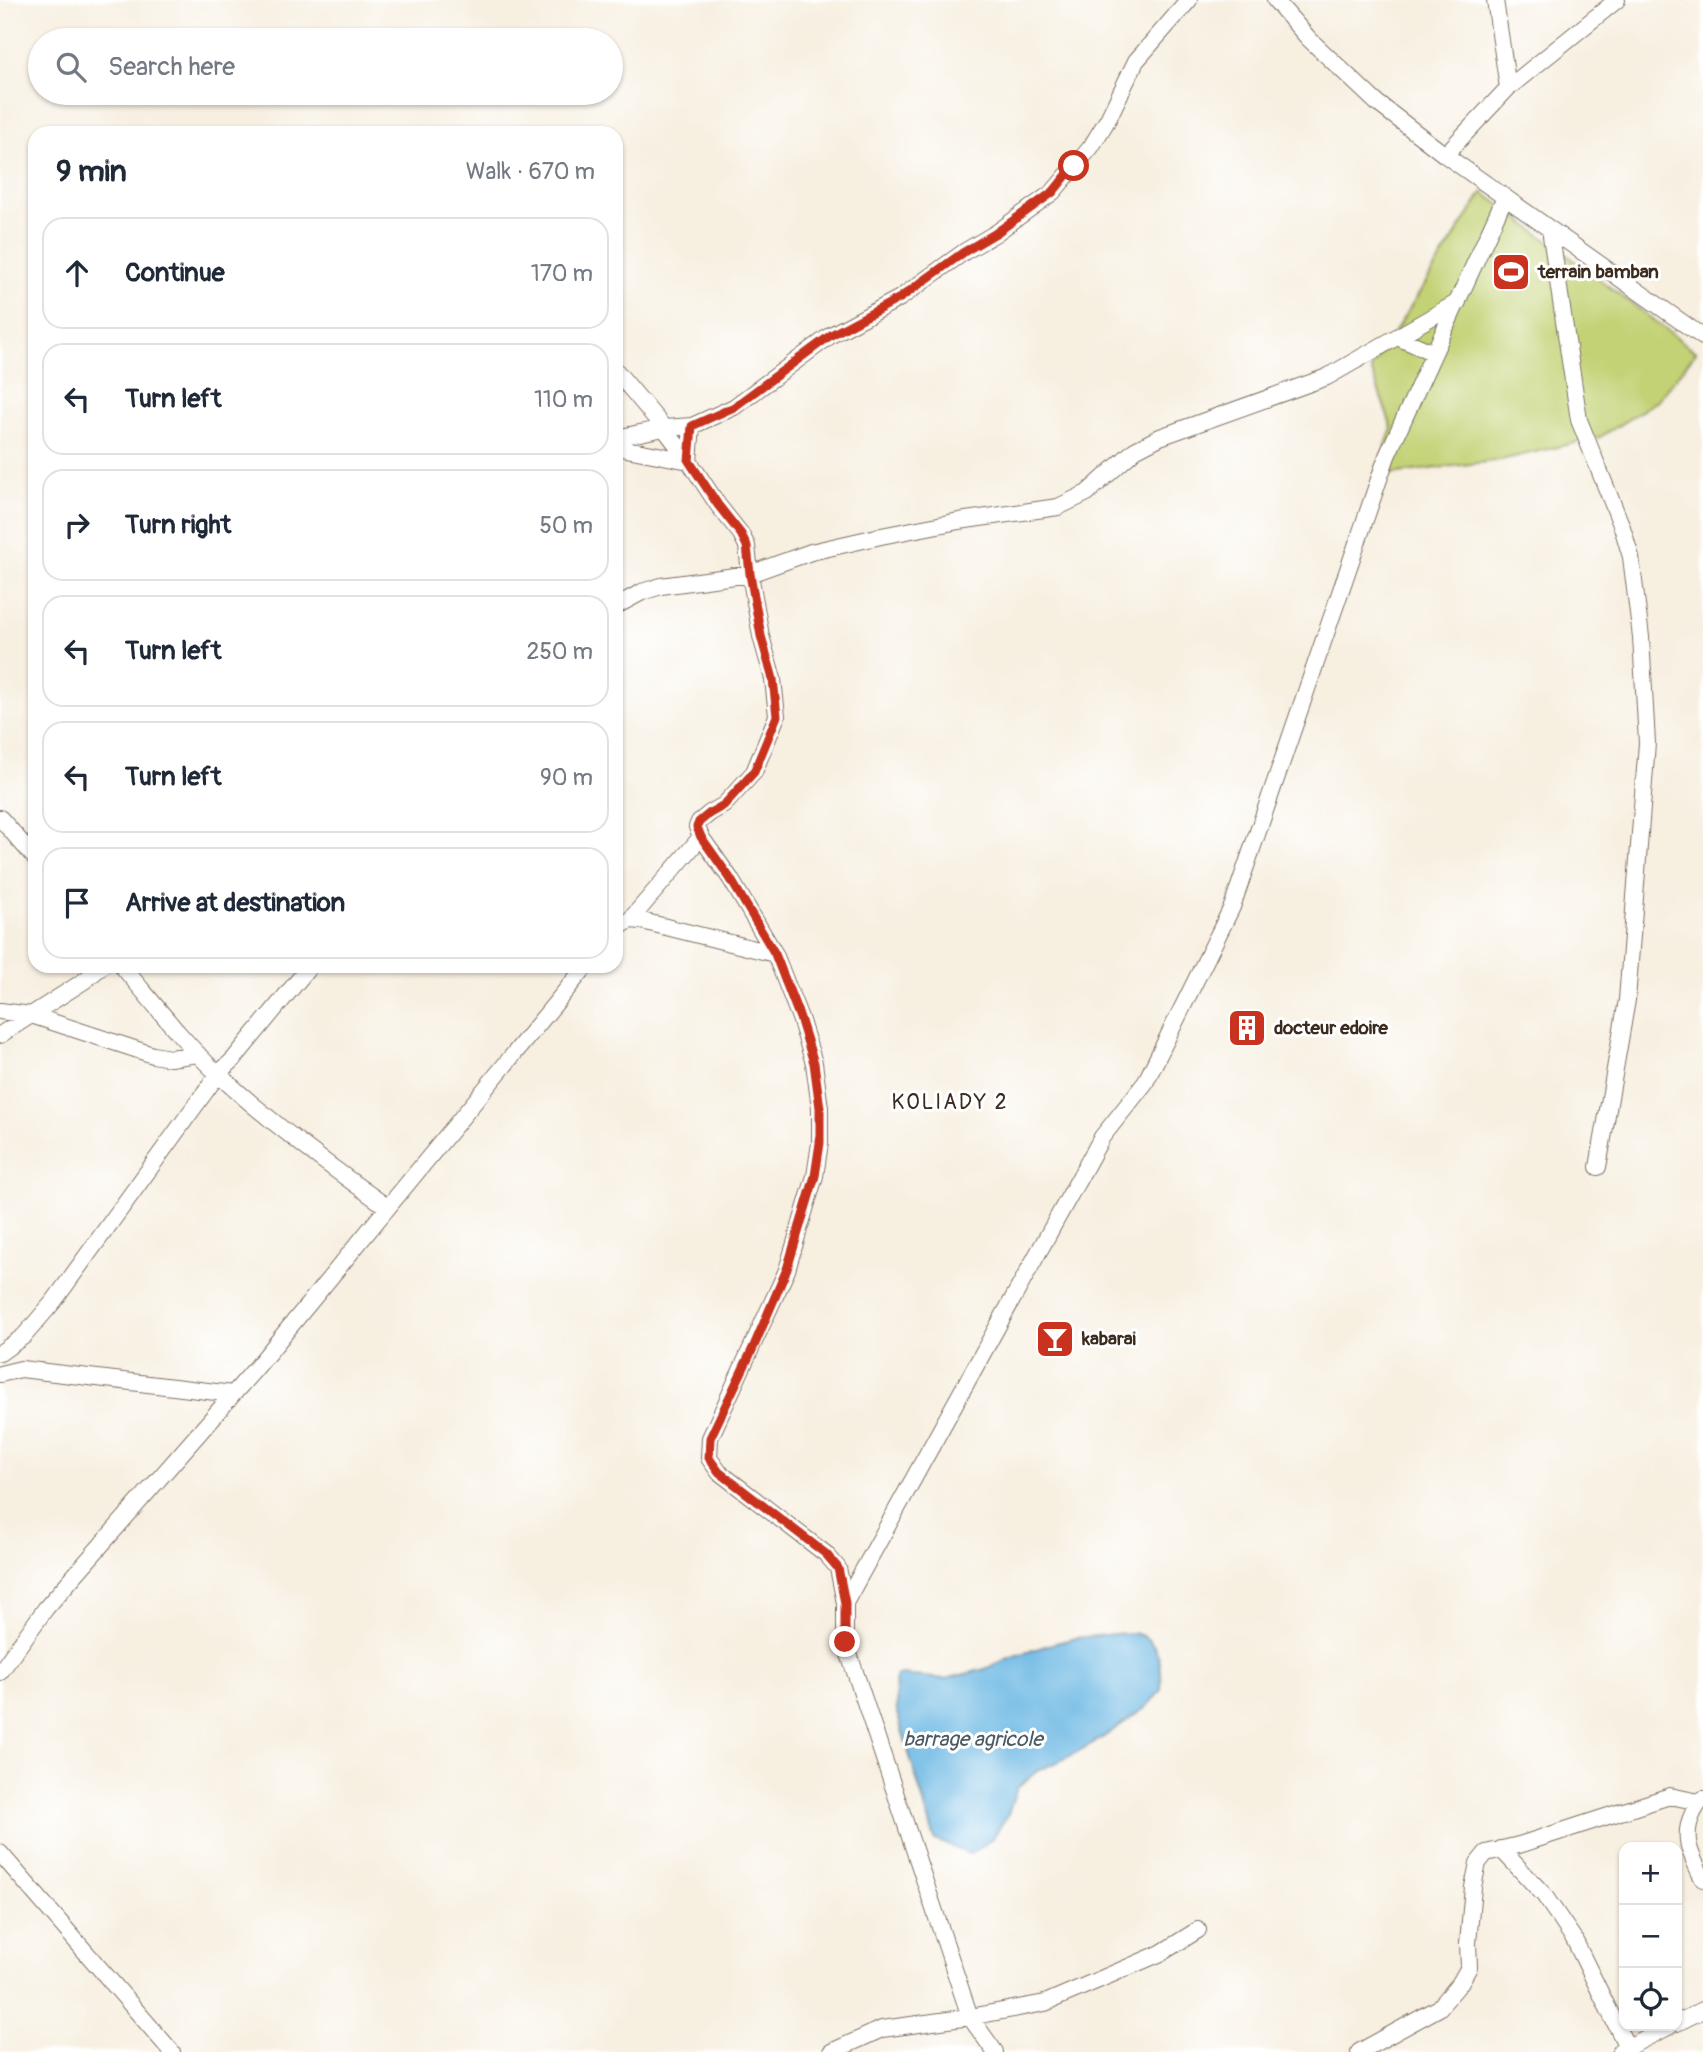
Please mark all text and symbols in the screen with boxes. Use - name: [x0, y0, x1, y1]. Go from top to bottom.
- search box: [28, 28, 623, 105]
- icon: search: [52, 48, 90, 86]
- text: Search here: [108, 51, 235, 83]
- route start: [1058, 150, 1089, 181]
- text: 9 min: [56, 153, 127, 190]
- text: Walk · 670 m: [466, 157, 595, 186]
- sports icon: terrain bamban: [1490, 251, 1532, 293]
- icon: ahead: [58, 254, 96, 292]
- text: Continue: [125, 257, 225, 289]
- text: 170 m: [531, 259, 593, 288]
- place label: terrain bamban: [1537, 260, 1659, 284]
- icon: left: [58, 380, 96, 418]
- text: Turn left: [125, 383, 221, 415]
- text: 110 m: [534, 385, 593, 414]
- icon: right: [58, 506, 96, 544]
- text: Turn right: [125, 509, 231, 541]
- text: 50 m: [539, 511, 593, 540]
- icon: left: [58, 632, 96, 670]
- text: Turn left: [125, 635, 221, 667]
- text: 250 m: [527, 637, 593, 666]
- icon: left: [58, 758, 96, 796]
- text: Turn left: [125, 761, 221, 793]
- text: 90 m: [540, 763, 593, 792]
- icon: arrive: [58, 884, 96, 922]
- text: Arrive at destination: [125, 887, 345, 919]
- building icon: docteur edoire: [1226, 1007, 1268, 1049]
- place label: docteur edoire: [1274, 1016, 1389, 1040]
- district label: KOLIADY 2: [891, 1089, 1009, 1116]
- bar icon: kabarai: [1034, 1318, 1076, 1360]
- place label: kabarai: [1081, 1327, 1137, 1351]
- route end: [829, 1626, 860, 1657]
- water label: barrage agricole: [903, 1726, 1045, 1753]
- map controls: [1619, 1842, 1682, 2031]
- button: +: [1619, 1842, 1682, 1905]
- button: −: [1619, 1905, 1682, 1968]
- button: locate: [1619, 1968, 1682, 2031]

